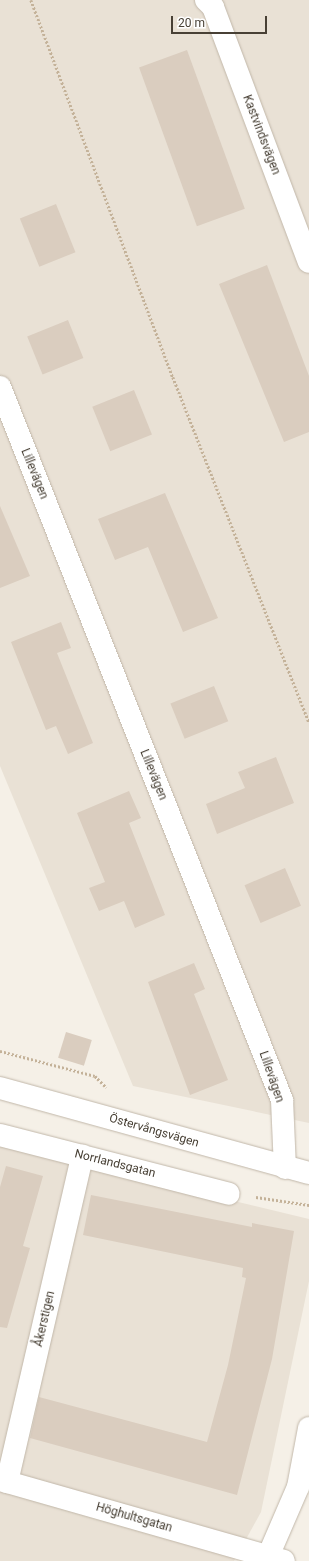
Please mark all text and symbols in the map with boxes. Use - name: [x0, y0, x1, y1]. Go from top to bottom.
- scale bar: [173, 8, 269, 34]
- text: 20 m: [178, 16, 205, 30]
- street label: Kastvindsvägen: [239, 93, 283, 177]
- street label: Lillevägen: [17, 447, 51, 501]
- street label: Lillevägen: [136, 748, 170, 802]
- street label: Lillevägen: [255, 1049, 287, 1105]
- street label: Östervångsvägen: [107, 1111, 201, 1151]
- street label: Norrlandsgatan: [73, 1147, 157, 1181]
- street label: Åkerstigen: [32, 1290, 58, 1348]
- street label: Höghultsgatan: [94, 1500, 174, 1536]

